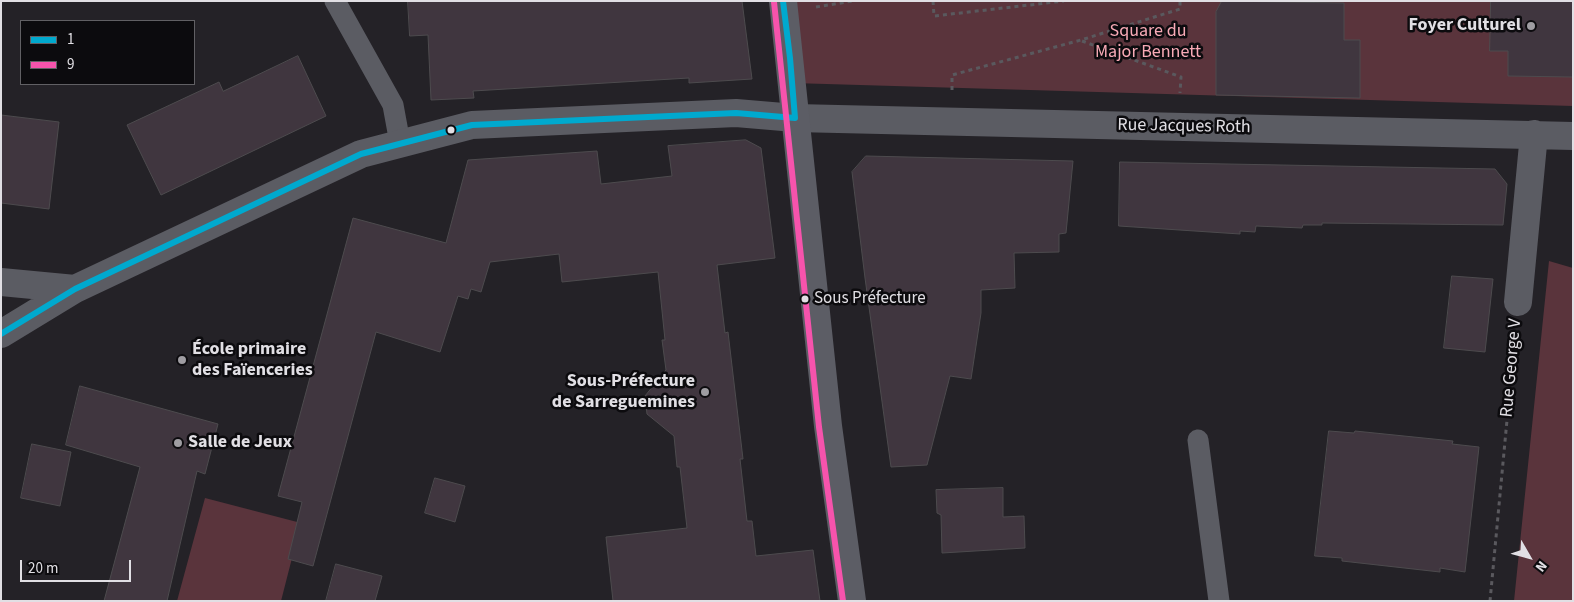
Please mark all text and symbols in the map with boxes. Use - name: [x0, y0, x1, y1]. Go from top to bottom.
- place label: Foyer Culturel: [1408, 15, 1521, 37]
- legend: [20, 20, 195, 85]
- marker: Foyer Culturel: [1525, 20, 1537, 32]
- park label: Square du Major Bennett: [1095, 21, 1201, 64]
- text: 1: [67, 29, 74, 50]
- text: 9: [67, 54, 74, 75]
- street label: Rue Jacques Roth: [1117, 115, 1251, 139]
- unlabelled marker: [446, 125, 456, 135]
- place label: Sous Préfecture: [814, 289, 926, 309]
- marker: Sous Préfecture: [800, 294, 810, 304]
- street label: Rue George V: [1497, 318, 1527, 418]
- place label: École primaire des Faïenceries: [192, 339, 313, 382]
- marker: École primaire des Faïenceries: [176, 354, 188, 366]
- place label: Sous-Préfecture de Sarreguemines: [552, 371, 695, 414]
- marker: Sous-Préfecture de Sarreguemines: [699, 386, 711, 398]
- place label: Salle de Jeux: [188, 432, 292, 454]
- marker: Salle de Jeux: [172, 437, 184, 449]
- north arrow: [1504, 532, 1554, 582]
- scale bar: [22, 550, 134, 582]
- text: N: [1530, 556, 1552, 576]
- text: 20 m: [28, 558, 58, 579]

